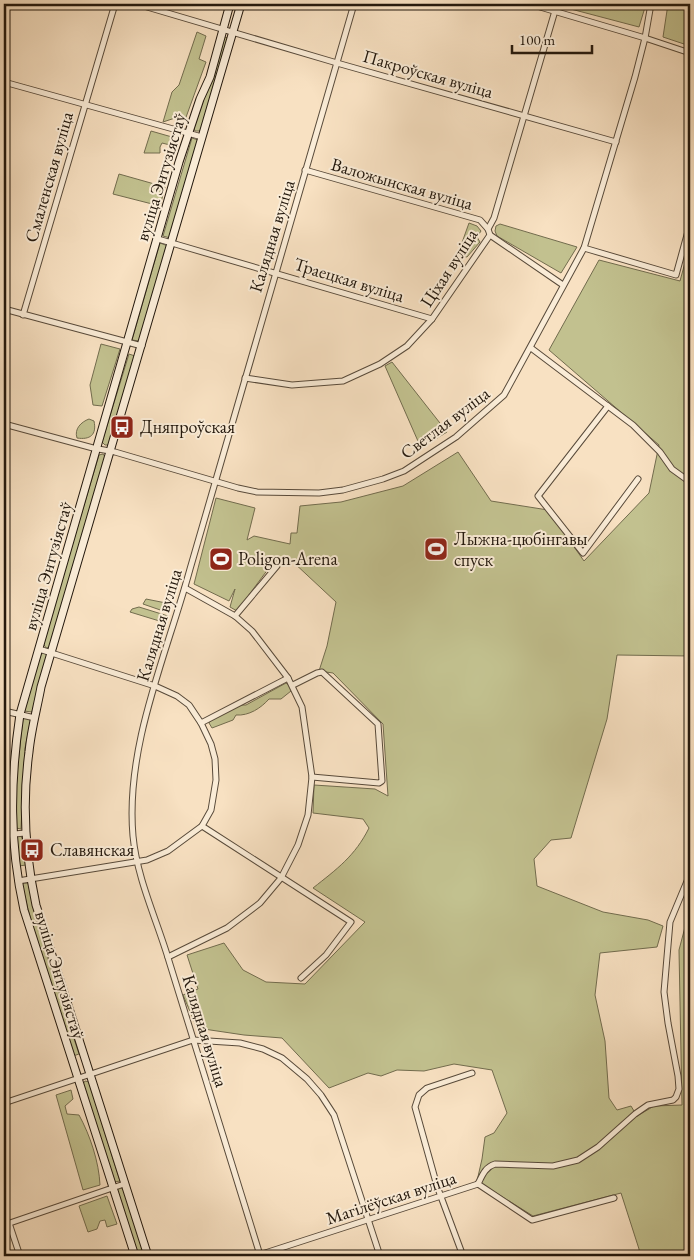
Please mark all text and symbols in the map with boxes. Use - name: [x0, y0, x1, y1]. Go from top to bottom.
- scale bar: [512, 22, 592, 54]
- text: 100 m: [519, 30, 556, 49]
- street label: Пакроўская вуліца: [360, 44, 497, 103]
- street label: Смаленская вуліца: [19, 108, 78, 245]
- street label: вуліца Энтузіястаў: [130, 110, 191, 244]
- street label: Валожынская вуліца: [329, 152, 476, 215]
- street label: Калядная вуліца: [243, 176, 300, 295]
- street label: Ціхая вуліца: [415, 223, 483, 311]
- street label: Траецкая вуліца: [291, 252, 408, 307]
- street label: Светлая вуліца: [395, 381, 495, 464]
- bus stop icon: Дняпроўская: [109, 414, 135, 440]
- place label: Дняпроўская: [140, 415, 235, 438]
- street label: вуліца Энтузіястаў: [18, 499, 77, 633]
- place label: Лыжна-цюбінгавы спуск: [454, 527, 588, 571]
- sports icon: Лыжна-цюбінгавы спуск: [423, 536, 449, 562]
- sports icon: Poligon-Arena: [208, 546, 234, 572]
- place label: Poligon-Arena: [238, 547, 339, 570]
- street label: Калядная вуліца: [130, 565, 187, 684]
- bus stop icon: Славянская: [19, 837, 45, 863]
- place label: Славянская: [50, 838, 134, 861]
- street label: вуліца Энтузіястаў: [30, 908, 91, 1042]
- street label: Калядная вуліца: [177, 972, 234, 1091]
- street label: Магілёўская вуліца: [323, 1165, 460, 1229]

